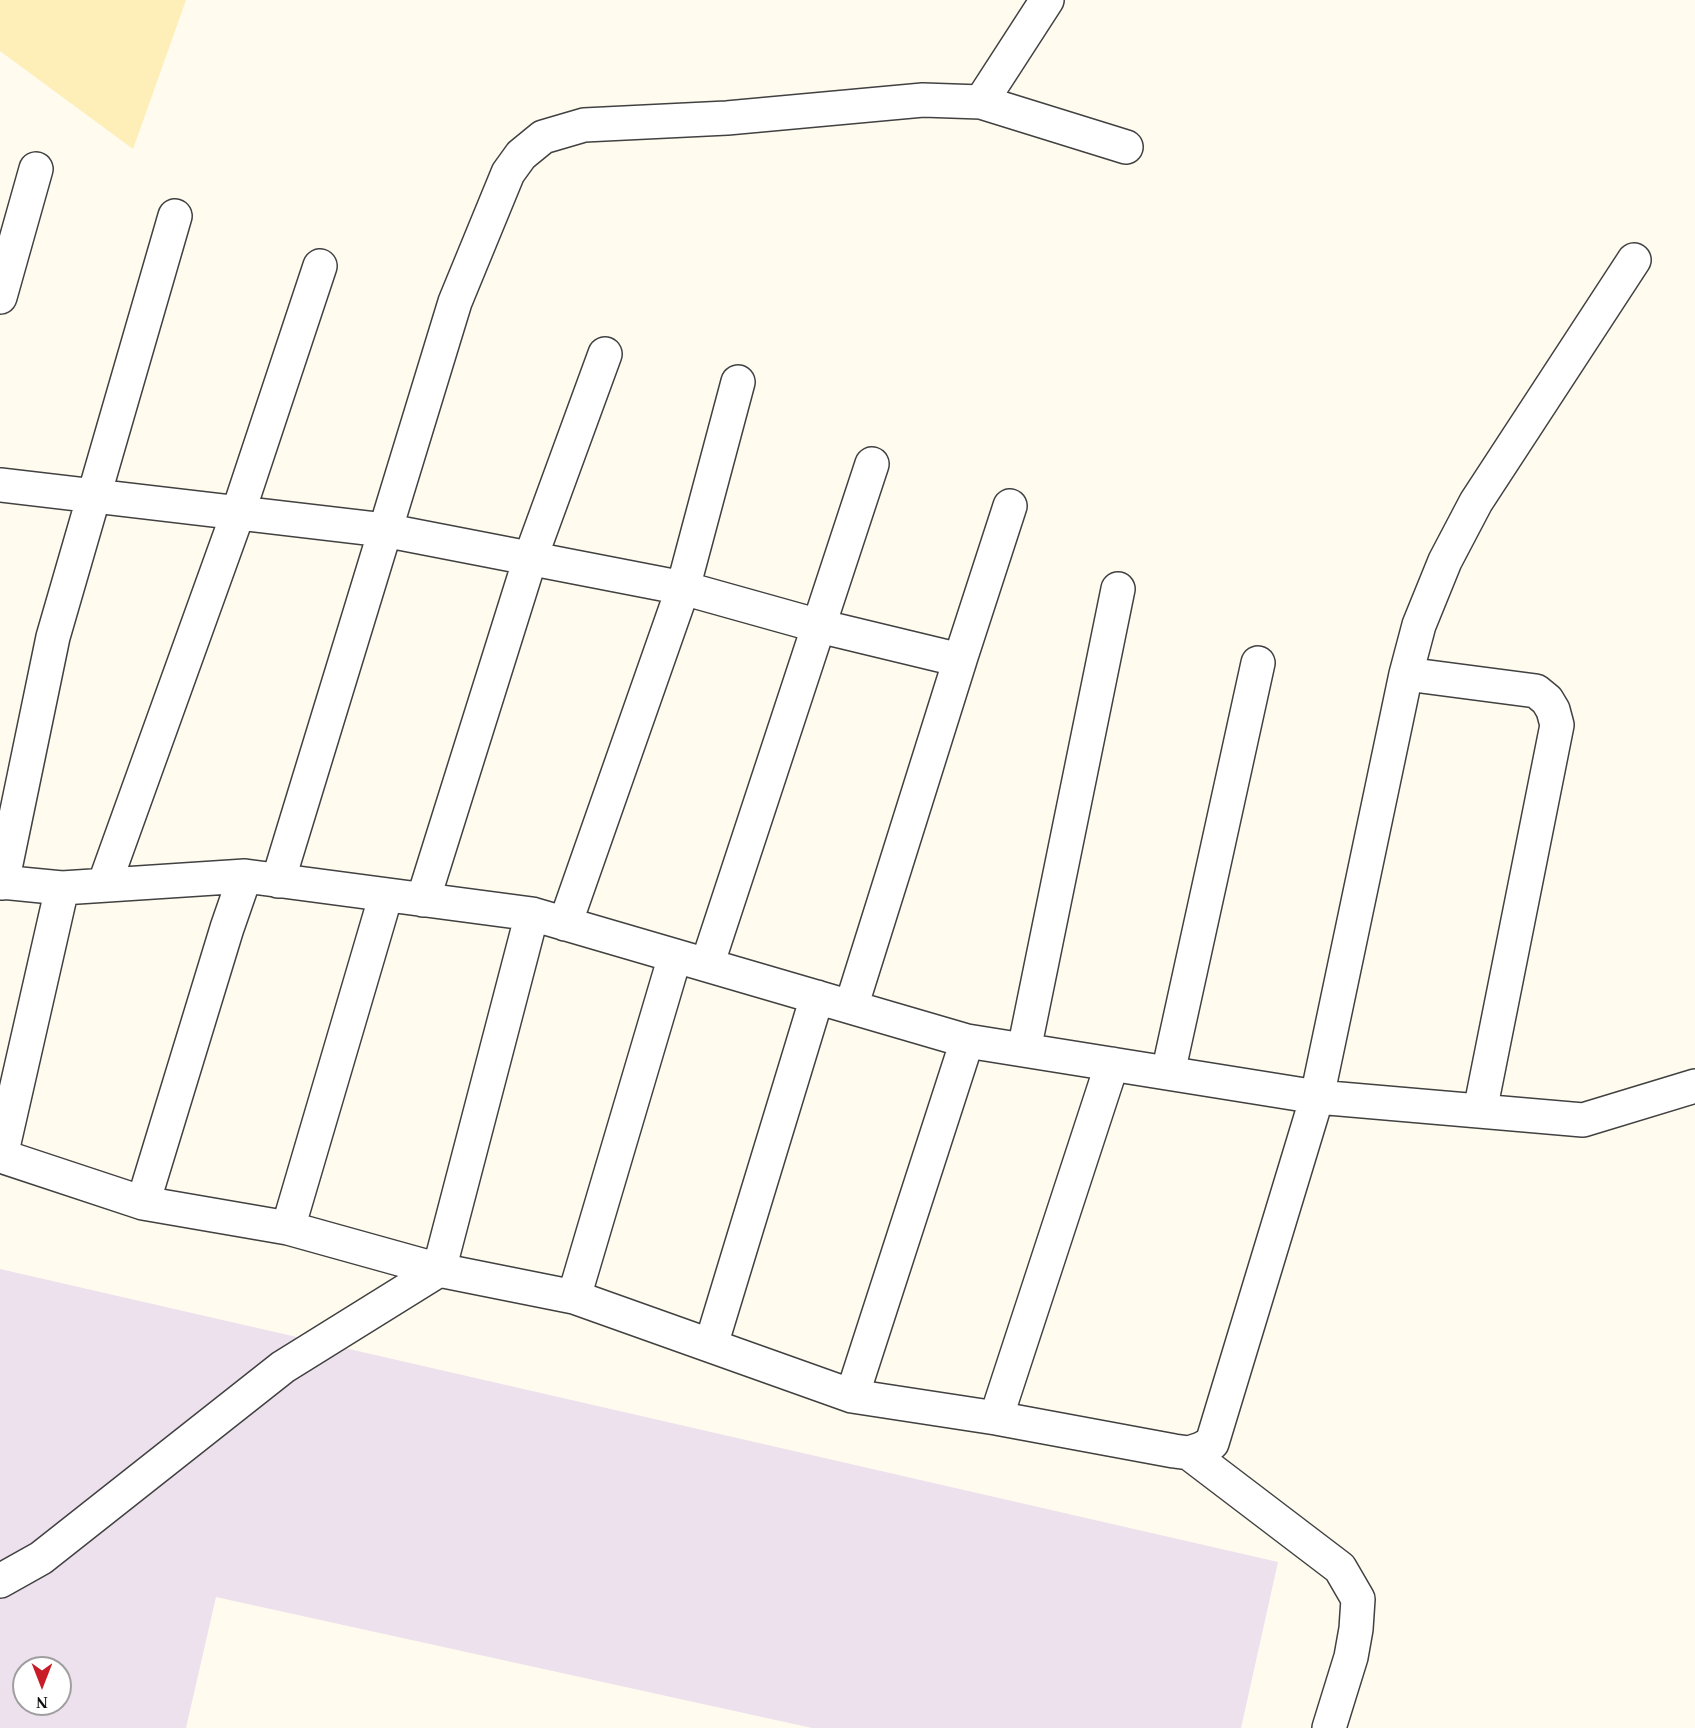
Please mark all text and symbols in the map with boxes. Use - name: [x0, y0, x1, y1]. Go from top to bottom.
- north arrow: [12, 1656, 72, 1716]
- text: N: [36, 1694, 48, 1711]

